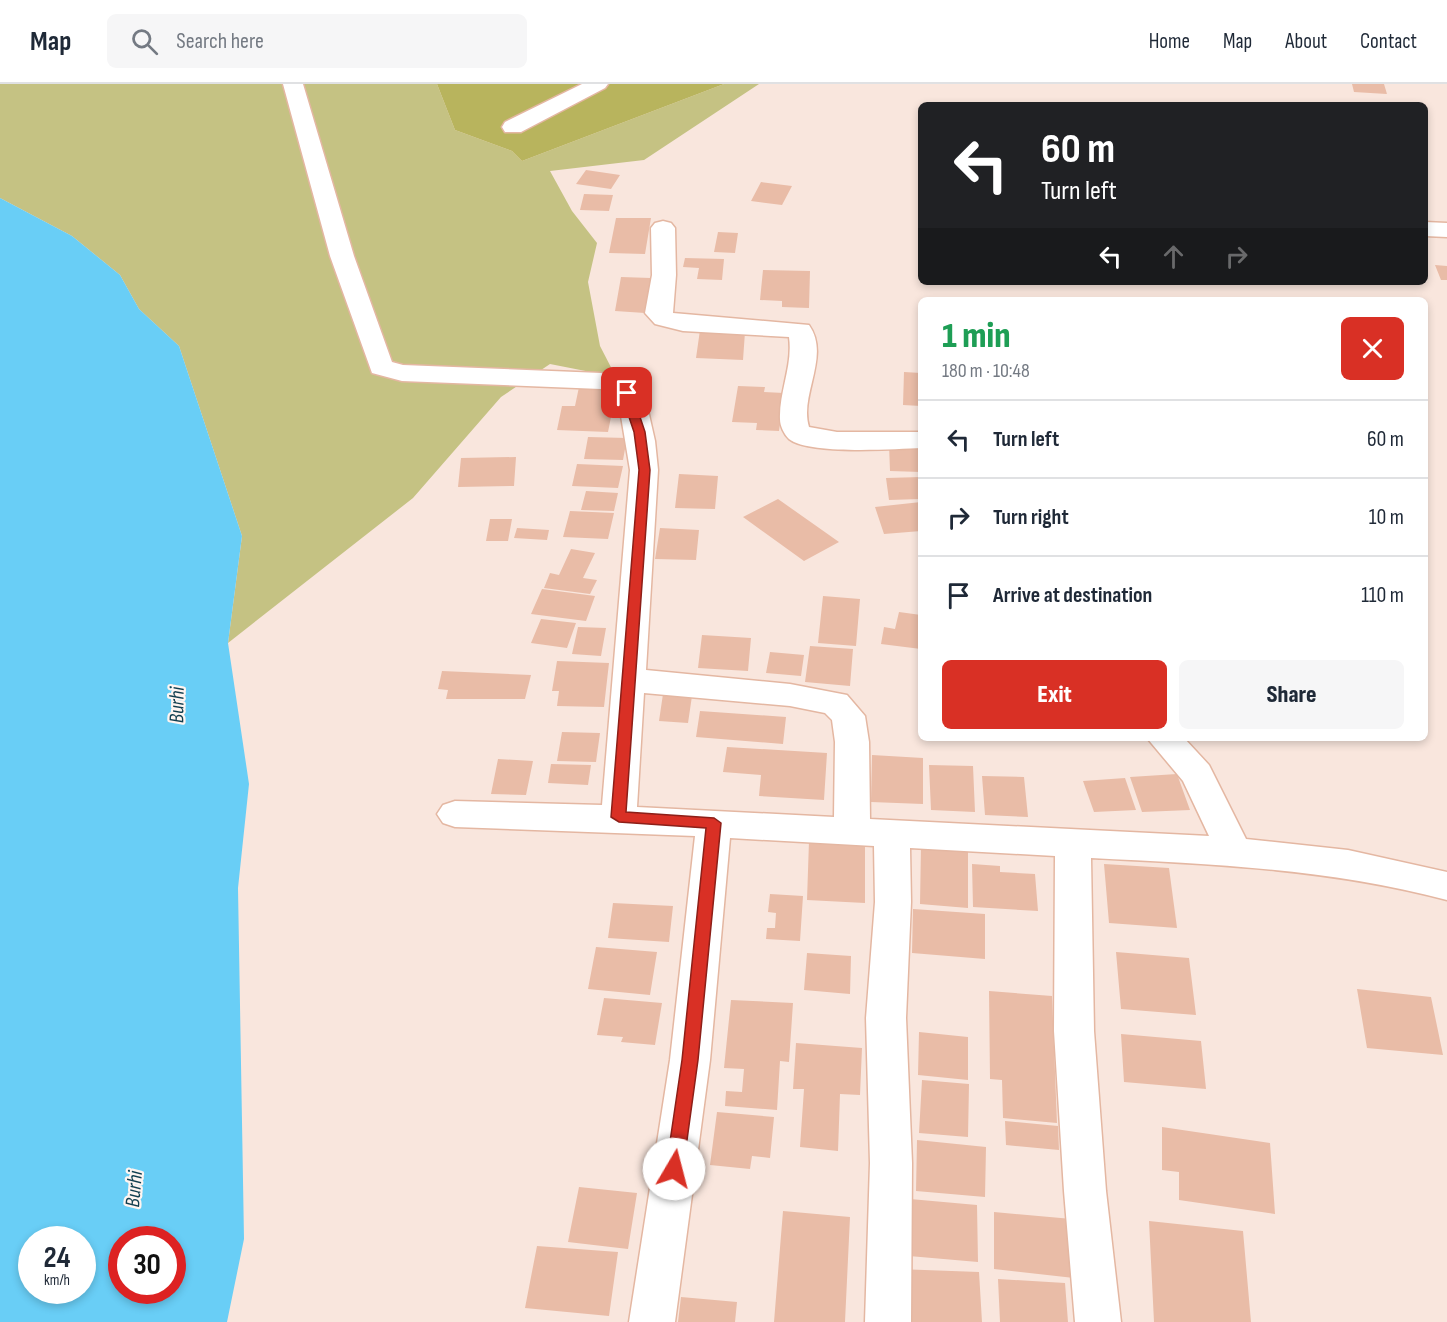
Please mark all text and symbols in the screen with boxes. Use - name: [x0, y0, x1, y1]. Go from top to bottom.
- search box: [107, 14, 527, 68]
- text: Map: [30, 25, 71, 58]
- icon: search: [128, 25, 161, 58]
- text: Search here: [176, 28, 264, 55]
- text: Home: [1149, 29, 1190, 54]
- text: Map: [1223, 29, 1252, 54]
- text: About: [1285, 29, 1327, 54]
- text: Contact: [1360, 29, 1417, 54]
- text: 60 m: [1041, 124, 1115, 175]
- icon: left: [942, 126, 1020, 204]
- text: Turn left: [1041, 175, 1117, 207]
- icon: left: [1094, 240, 1127, 273]
- icon: ahead: [1157, 240, 1190, 273]
- icon: right: [1220, 240, 1253, 273]
- text: 1 min: [942, 315, 1010, 358]
- button: close: [1341, 317, 1404, 380]
- text: 180 m · 10:48: [942, 359, 1030, 383]
- pin: [601, 367, 652, 418]
- icon: arrive: [610, 376, 643, 409]
- icon: left: [942, 423, 975, 456]
- text: Turn left: [993, 426, 1059, 453]
- text: 60 m: [1367, 426, 1404, 453]
- icon: right: [942, 501, 975, 534]
- text: Turn right: [993, 504, 1069, 531]
- text: 10 m: [1369, 504, 1404, 531]
- icon: arrive: [942, 579, 975, 612]
- text: Arrive at destination: [993, 582, 1152, 609]
- text: 110 m: [1361, 582, 1404, 609]
- button: Exit: [942, 660, 1167, 729]
- button: Share: [1179, 660, 1404, 729]
- water label: Burhi: [164, 685, 190, 723]
- position arrow: [642, 1137, 706, 1201]
- water label: Burhi: [120, 1169, 148, 1208]
- speed limit sign: 30: [108, 1226, 186, 1304]
- text: 24: [44, 1240, 70, 1276]
- text: km/h: [44, 1271, 70, 1290]

